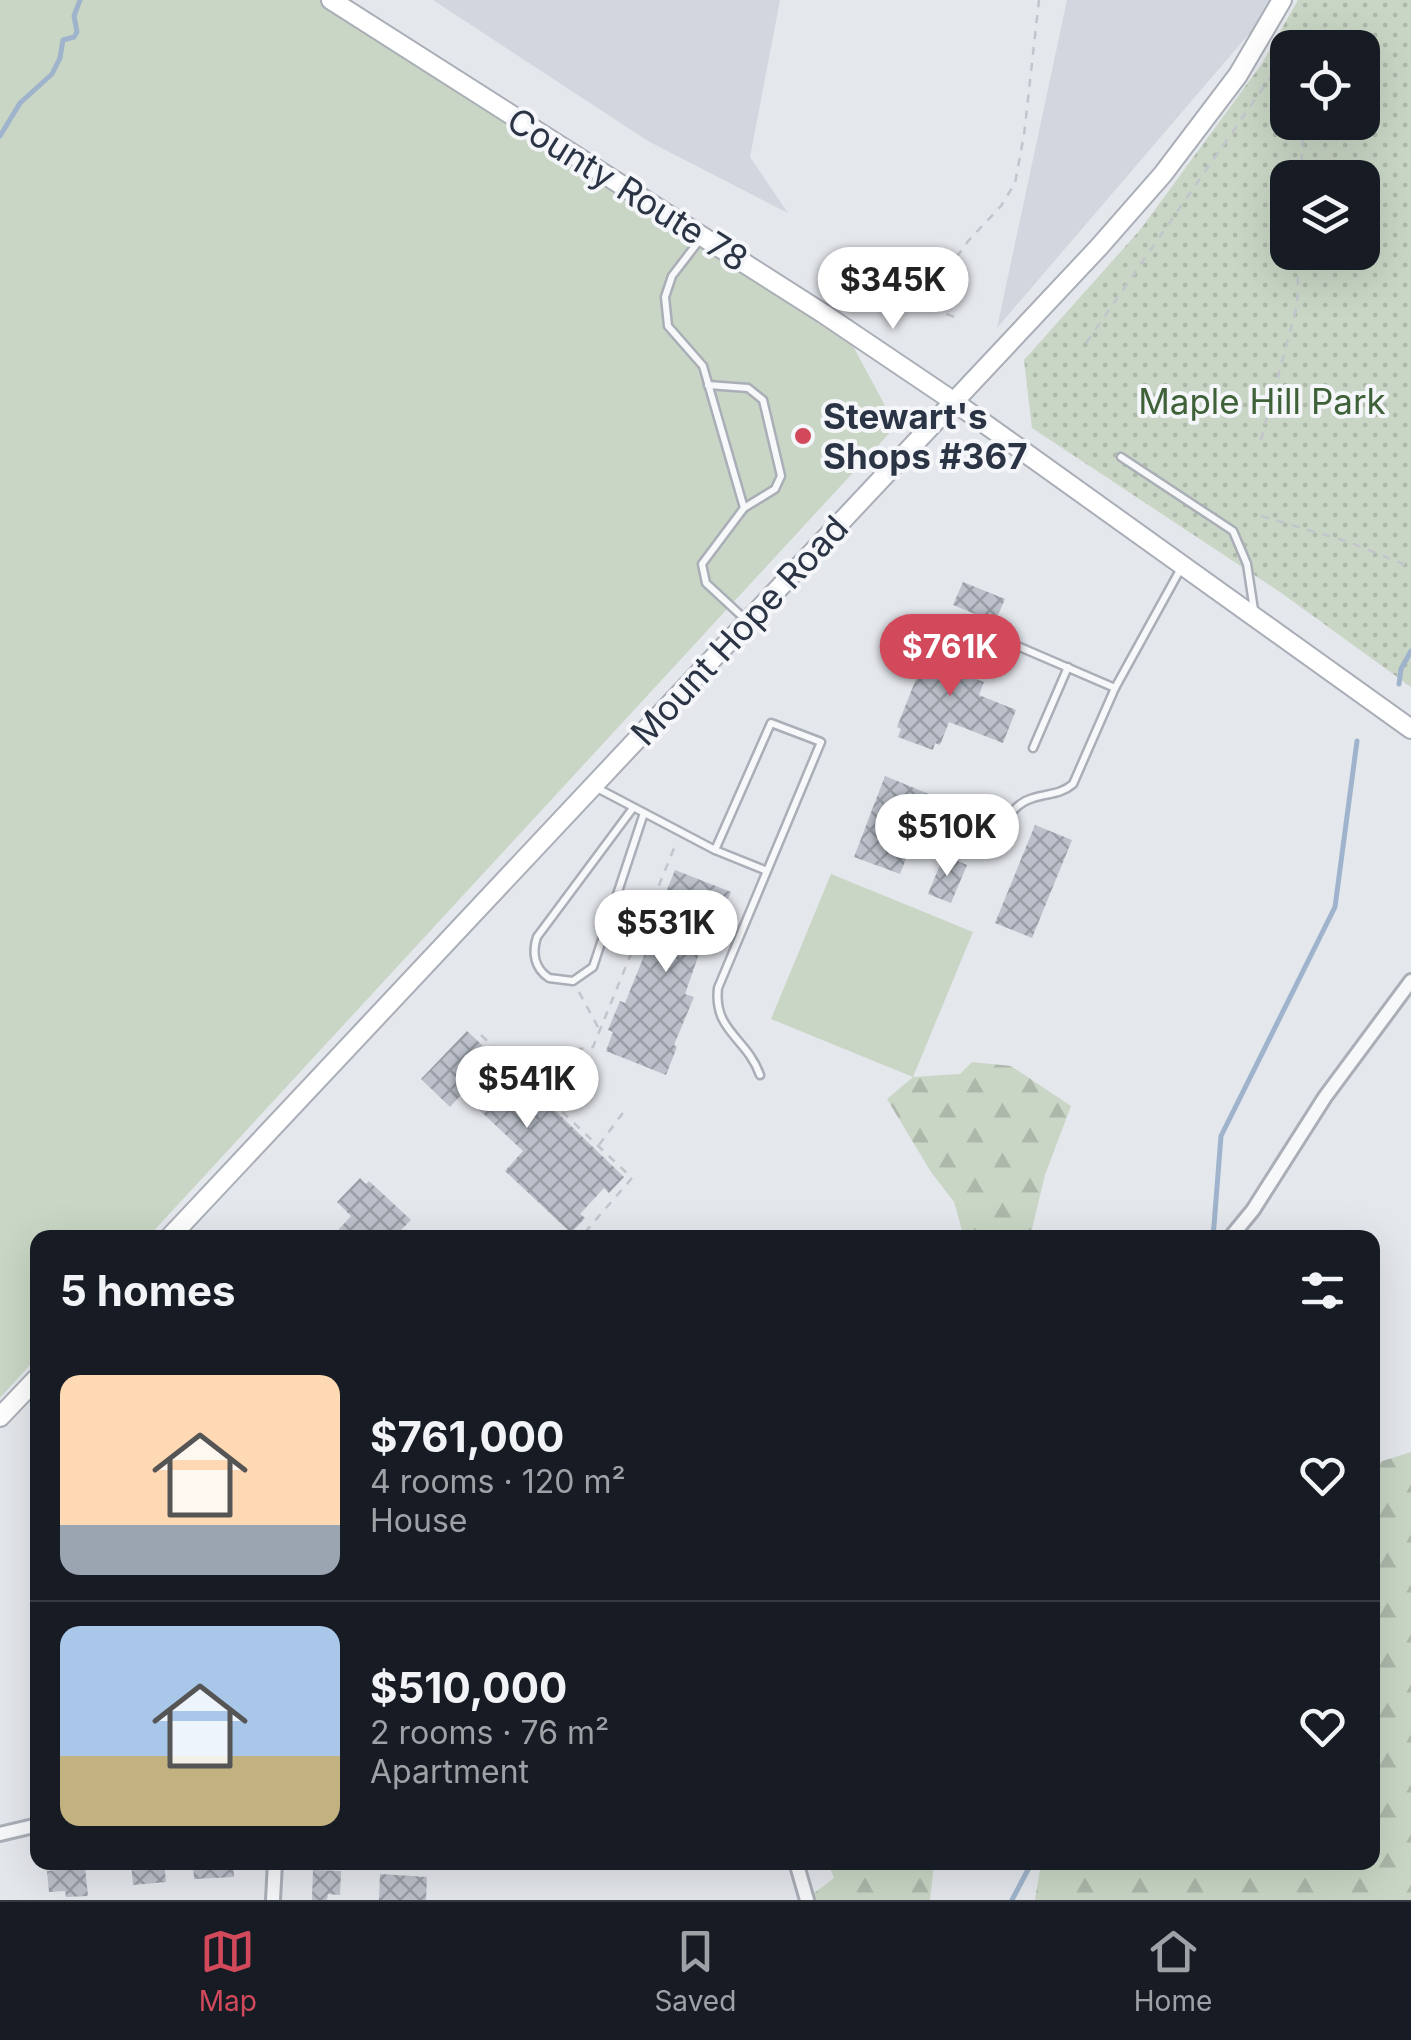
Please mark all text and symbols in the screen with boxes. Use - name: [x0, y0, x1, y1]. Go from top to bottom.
- map controls: [1270, 30, 1380, 270]
- button: locate: [1270, 30, 1380, 140]
- street label: County Route 78: [500, 98, 756, 280]
- button: layers: [1270, 160, 1380, 270]
- pin: $345K: [823, 247, 963, 332]
- text: $345K: [840, 260, 946, 299]
- park label: Maple Hill Park: [1138, 380, 1386, 422]
- place label: Stewart's Shops #367: [823, 395, 1028, 477]
- marker: Stewart's Shops #367: [792, 425, 814, 447]
- street label: Mount Hope Road: [622, 507, 856, 753]
- pin: $761K: [880, 614, 1020, 699]
- text: $761K: [902, 627, 998, 666]
- pin: $510K: [877, 794, 1017, 879]
- text: $510K: [897, 807, 997, 846]
- pin: $531K: [596, 890, 736, 975]
- text: $531K: [617, 903, 715, 942]
- pin: $541K: [457, 1046, 597, 1131]
- text: $541K: [478, 1059, 576, 1098]
- icon: filters: [1295, 1263, 1350, 1318]
- text: 5 homes: [60, 1265, 236, 1316]
- text: $761,000: [370, 1411, 564, 1462]
- icon: home: [140, 1415, 260, 1535]
- icon: heart: [1295, 1448, 1350, 1503]
- text: 4 rooms · 120 m²: [370, 1462, 626, 1501]
- text: House: [370, 1501, 467, 1540]
- text: $510,000: [370, 1662, 567, 1713]
- icon: home: [140, 1666, 260, 1786]
- icon: heart: [1295, 1699, 1350, 1754]
- text: 2 rooms · 76 m²: [370, 1713, 609, 1752]
- text: Apartment: [370, 1752, 529, 1791]
- tab: Map: [199, 1924, 257, 2018]
- tab: Saved: [654, 1924, 736, 2018]
- tab: Home: [1134, 1924, 1212, 2018]

